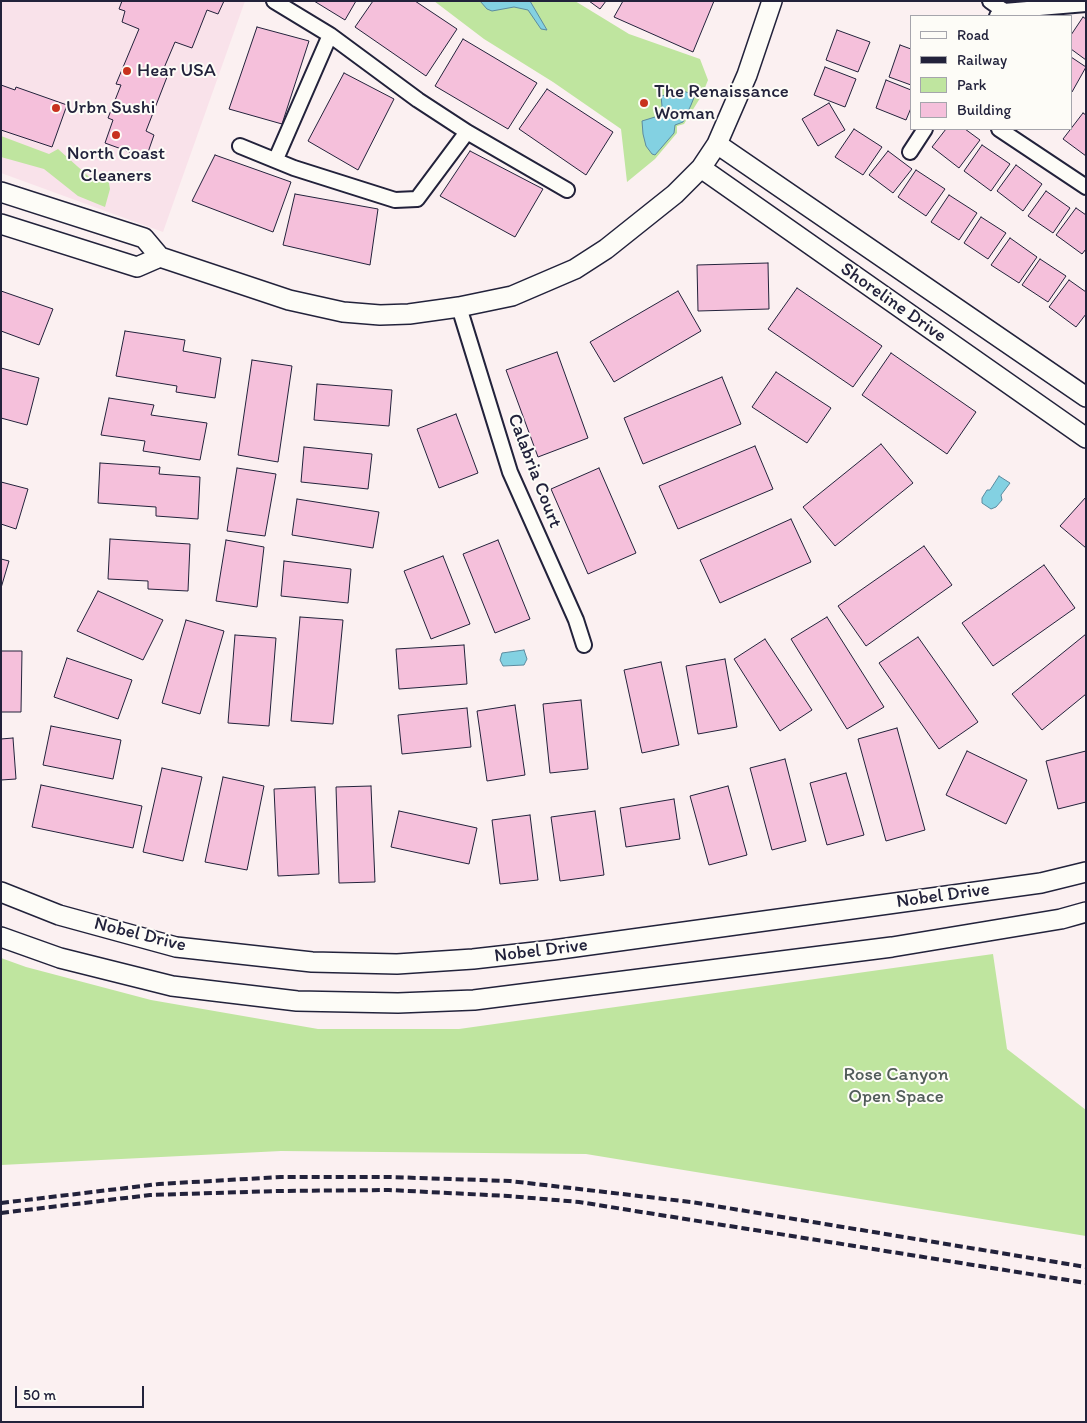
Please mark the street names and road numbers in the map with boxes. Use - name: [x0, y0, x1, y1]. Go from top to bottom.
- street label: Shoreline Drive: [836, 258, 950, 348]
- street label: Calabria Court: [502, 411, 566, 531]
- street label: Nobel Drive: [895, 878, 991, 914]
- street label: Nobel Drive: [92, 913, 188, 957]
- street label: Nobel Drive: [493, 934, 589, 968]

